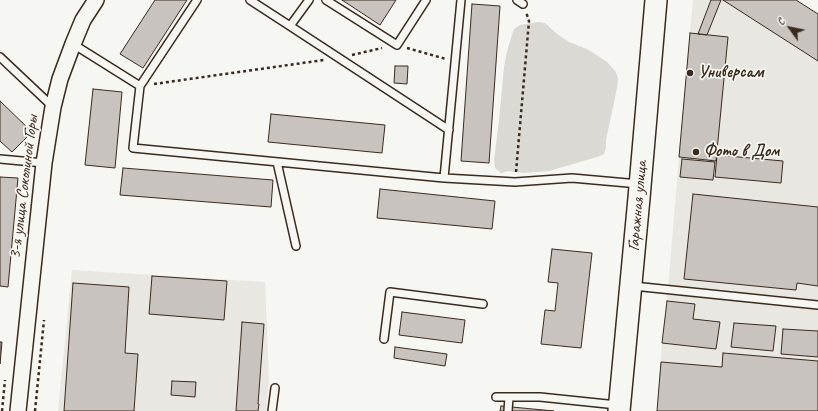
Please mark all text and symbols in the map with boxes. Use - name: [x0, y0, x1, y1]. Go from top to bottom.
- north arrow: [770, 8, 810, 48]
- text: С: [773, 15, 787, 28]
- place label: Универсам: [698, 63, 764, 83]
- marker: Универсам: [685, 68, 695, 78]
- street label: 3-я улица Соколиной Горы: [5, 114, 43, 260]
- place label: Фото в Дом: [704, 142, 779, 162]
- marker: Фото в Дом: [691, 147, 701, 157]
- street label: Гаражная улица: [624, 160, 652, 252]

